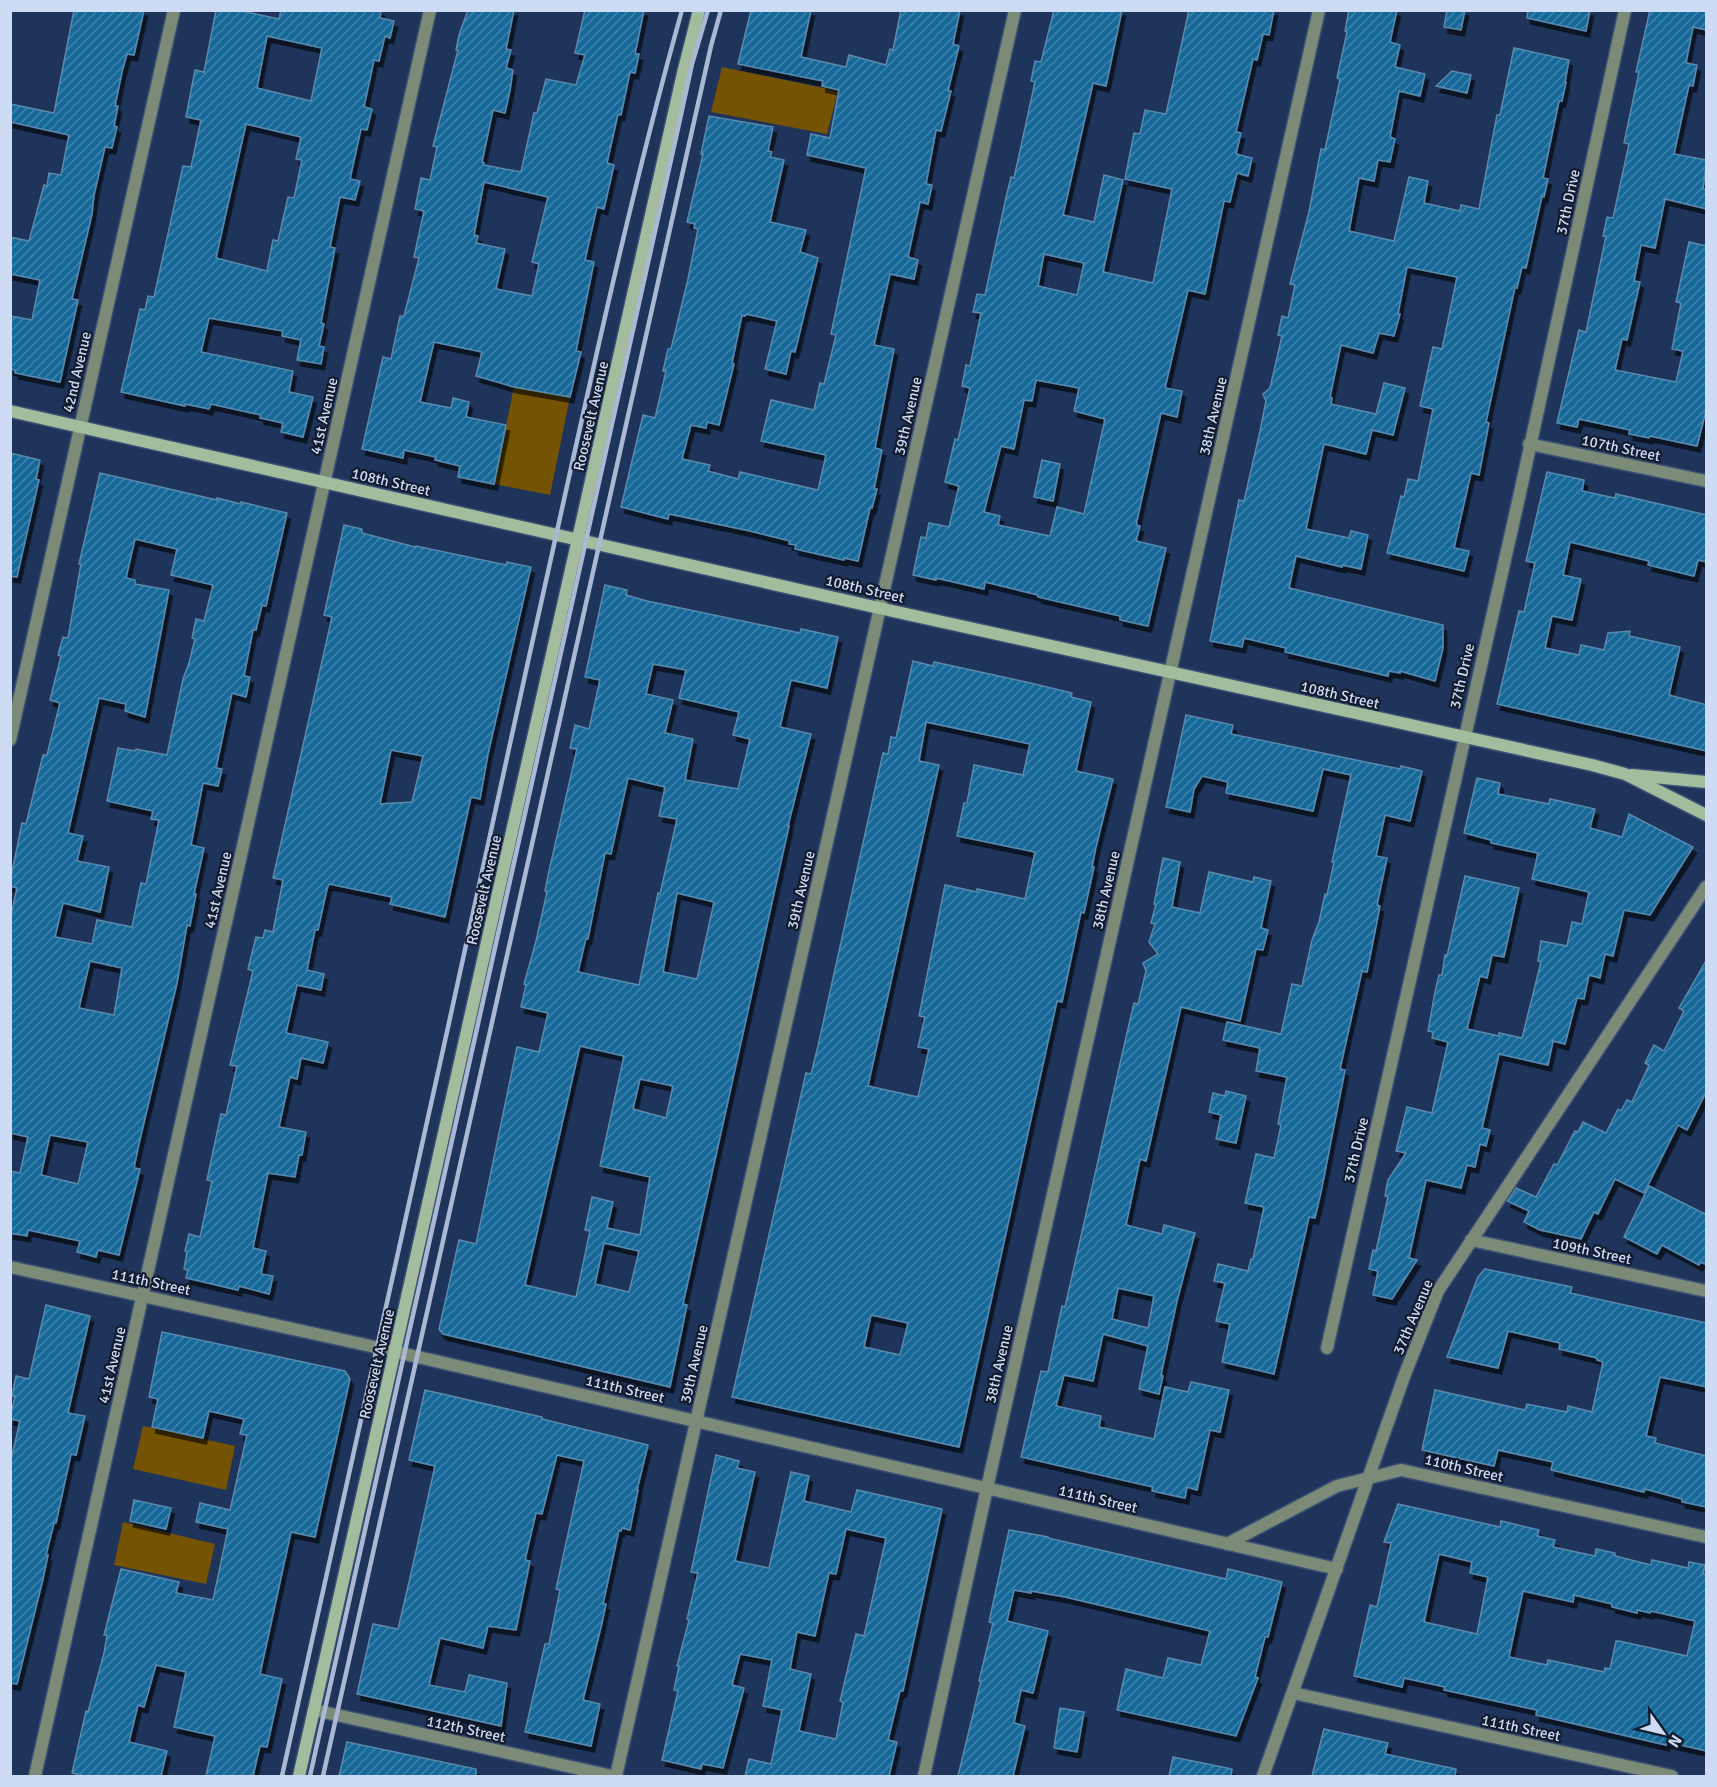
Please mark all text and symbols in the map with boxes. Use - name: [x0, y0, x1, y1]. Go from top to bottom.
- street label: 37th Drive: [1552, 168, 1584, 236]
- street label: 42nd Avenue: [59, 330, 95, 414]
- street label: Roosevelt Avenue: [570, 359, 612, 473]
- street label: 39th Avenue: [890, 375, 926, 457]
- street label: 38th Avenue: [1195, 375, 1231, 457]
- street label: 41st Avenue: [306, 376, 342, 456]
- street label: 107th Street: [1580, 431, 1662, 465]
- street label: 108th Street: [350, 464, 432, 500]
- street label: 108th Street: [824, 571, 906, 607]
- street label: 37th Drive: [1446, 642, 1478, 710]
- street label: 108th Street: [1299, 677, 1381, 713]
- street label: Roosevelt Avenue: [463, 833, 505, 947]
- street label: 39th Avenue: [783, 849, 819, 931]
- street label: 38th Avenue: [1088, 849, 1124, 931]
- street label: 41st Avenue: [200, 850, 236, 930]
- street label: 37th Drive: [1340, 1116, 1372, 1184]
- street label: 109th Street: [1551, 1234, 1633, 1268]
- street label: 111th Street: [110, 1265, 192, 1299]
- street label: 37th Avenue: [1389, 1277, 1437, 1357]
- street label: Roosevelt Avenue: [356, 1307, 398, 1421]
- street label: 39th Avenue: [676, 1323, 712, 1405]
- street label: 38th Avenue: [981, 1323, 1017, 1405]
- street label: 41st Avenue: [94, 1325, 130, 1405]
- street label: 111th Street: [584, 1371, 666, 1407]
- street label: 110th Street: [1423, 1450, 1505, 1486]
- street label: 111th Street: [1057, 1481, 1139, 1517]
- north arrow: [1633, 1703, 1693, 1763]
- street label: 111th Street: [1480, 1711, 1562, 1745]
- street label: 112th Street: [425, 1712, 507, 1746]
- text: N: [1663, 1731, 1686, 1751]

